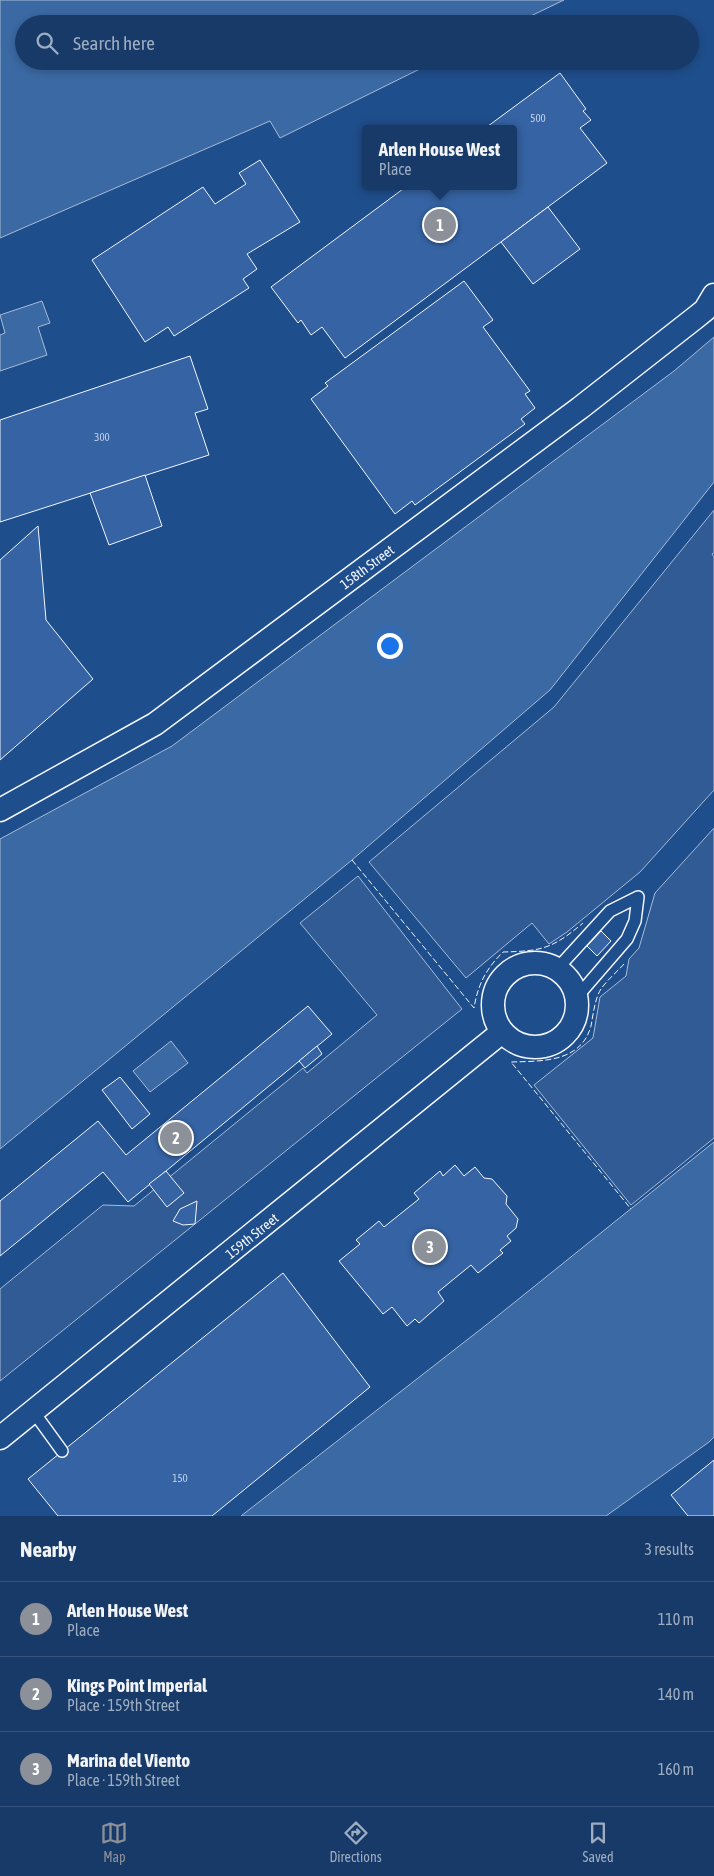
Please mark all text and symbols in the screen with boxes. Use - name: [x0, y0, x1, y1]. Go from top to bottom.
- search box: [15, 15, 699, 70]
- icon: search: [33, 29, 61, 57]
- text: Search here: [73, 32, 155, 54]
- house number: 500: [530, 112, 546, 124]
- popup: [362, 125, 517, 190]
- text: Arlen House West: [379, 138, 500, 160]
- text: Place: [379, 160, 412, 178]
- pin: 1: [424, 206, 456, 244]
- house number: 300: [94, 431, 110, 443]
- street label: 158th Street: [337, 542, 397, 592]
- your location: [377, 633, 403, 659]
- pin: 2: [160, 1119, 192, 1157]
- street label: 159th Street: [222, 1210, 282, 1262]
- pin: 3: [414, 1228, 446, 1266]
- house number: 150: [172, 1472, 188, 1484]
- text: Nearby: [20, 1537, 76, 1561]
- text: 3 results: [644, 1540, 694, 1558]
- text: Arlen House West: [67, 1599, 188, 1621]
- text: 1: [32, 1610, 40, 1628]
- text: 110 m: [658, 1610, 694, 1628]
- text: Place: [67, 1621, 100, 1639]
- text: Kings Point Imperial: [67, 1674, 207, 1696]
- text: 2: [32, 1685, 40, 1703]
- text: 140 m: [658, 1685, 694, 1703]
- text: Place · 159th Street: [67, 1696, 180, 1714]
- text: Marina del Viento: [67, 1749, 190, 1771]
- text: 3: [32, 1760, 40, 1778]
- text: 160 m: [658, 1760, 694, 1778]
- text: Place · 159th Street: [67, 1771, 180, 1789]
- tab: Map: [100, 1819, 128, 1865]
- tab: Directions: [329, 1819, 382, 1865]
- tab: Saved: [583, 1819, 614, 1865]

